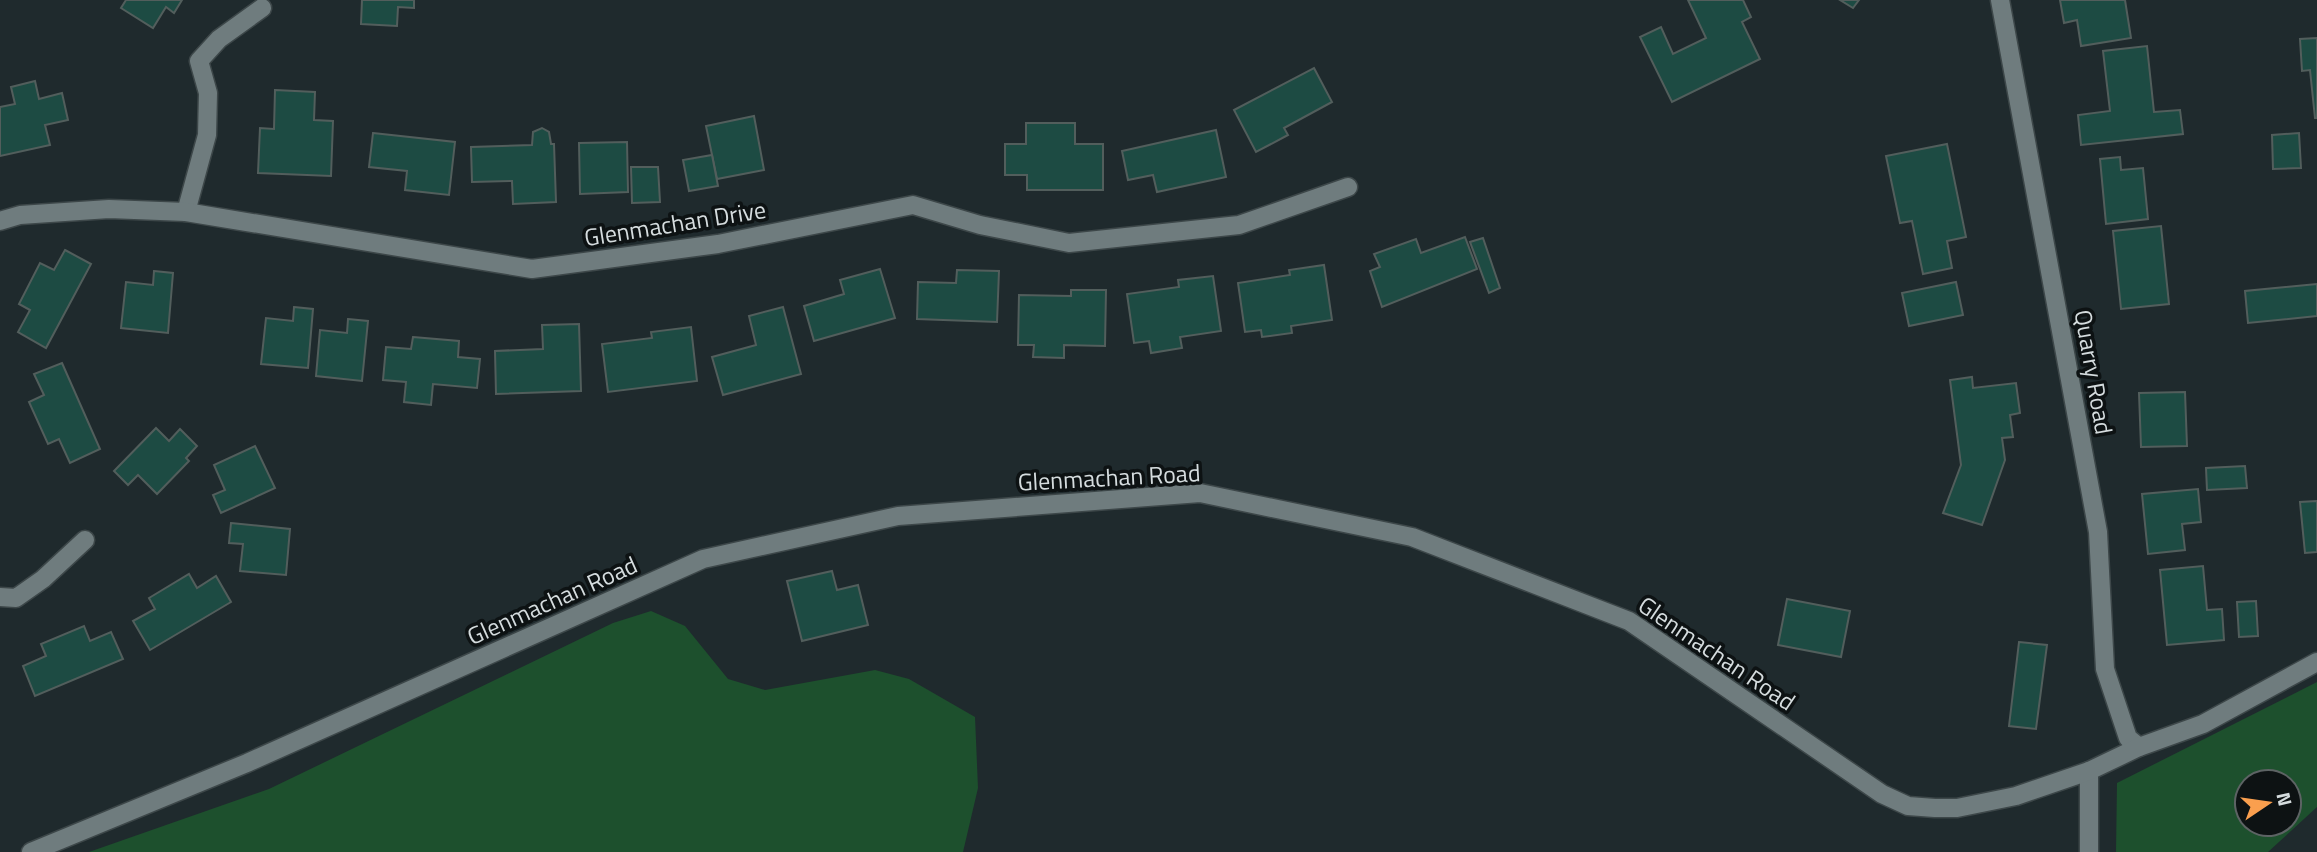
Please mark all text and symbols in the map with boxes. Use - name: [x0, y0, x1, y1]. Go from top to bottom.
- street label: Glenmachan Drive: [582, 191, 768, 255]
- street label: Quarry Road: [2065, 307, 2123, 437]
- street label: Glenmachan Road: [1017, 454, 1201, 500]
- street label: Glenmachan Road: [461, 546, 643, 654]
- street label: Glenmachan Road: [1631, 587, 1803, 719]
- north arrow: [2233, 768, 2303, 838]
- text: N: [2269, 789, 2301, 809]

